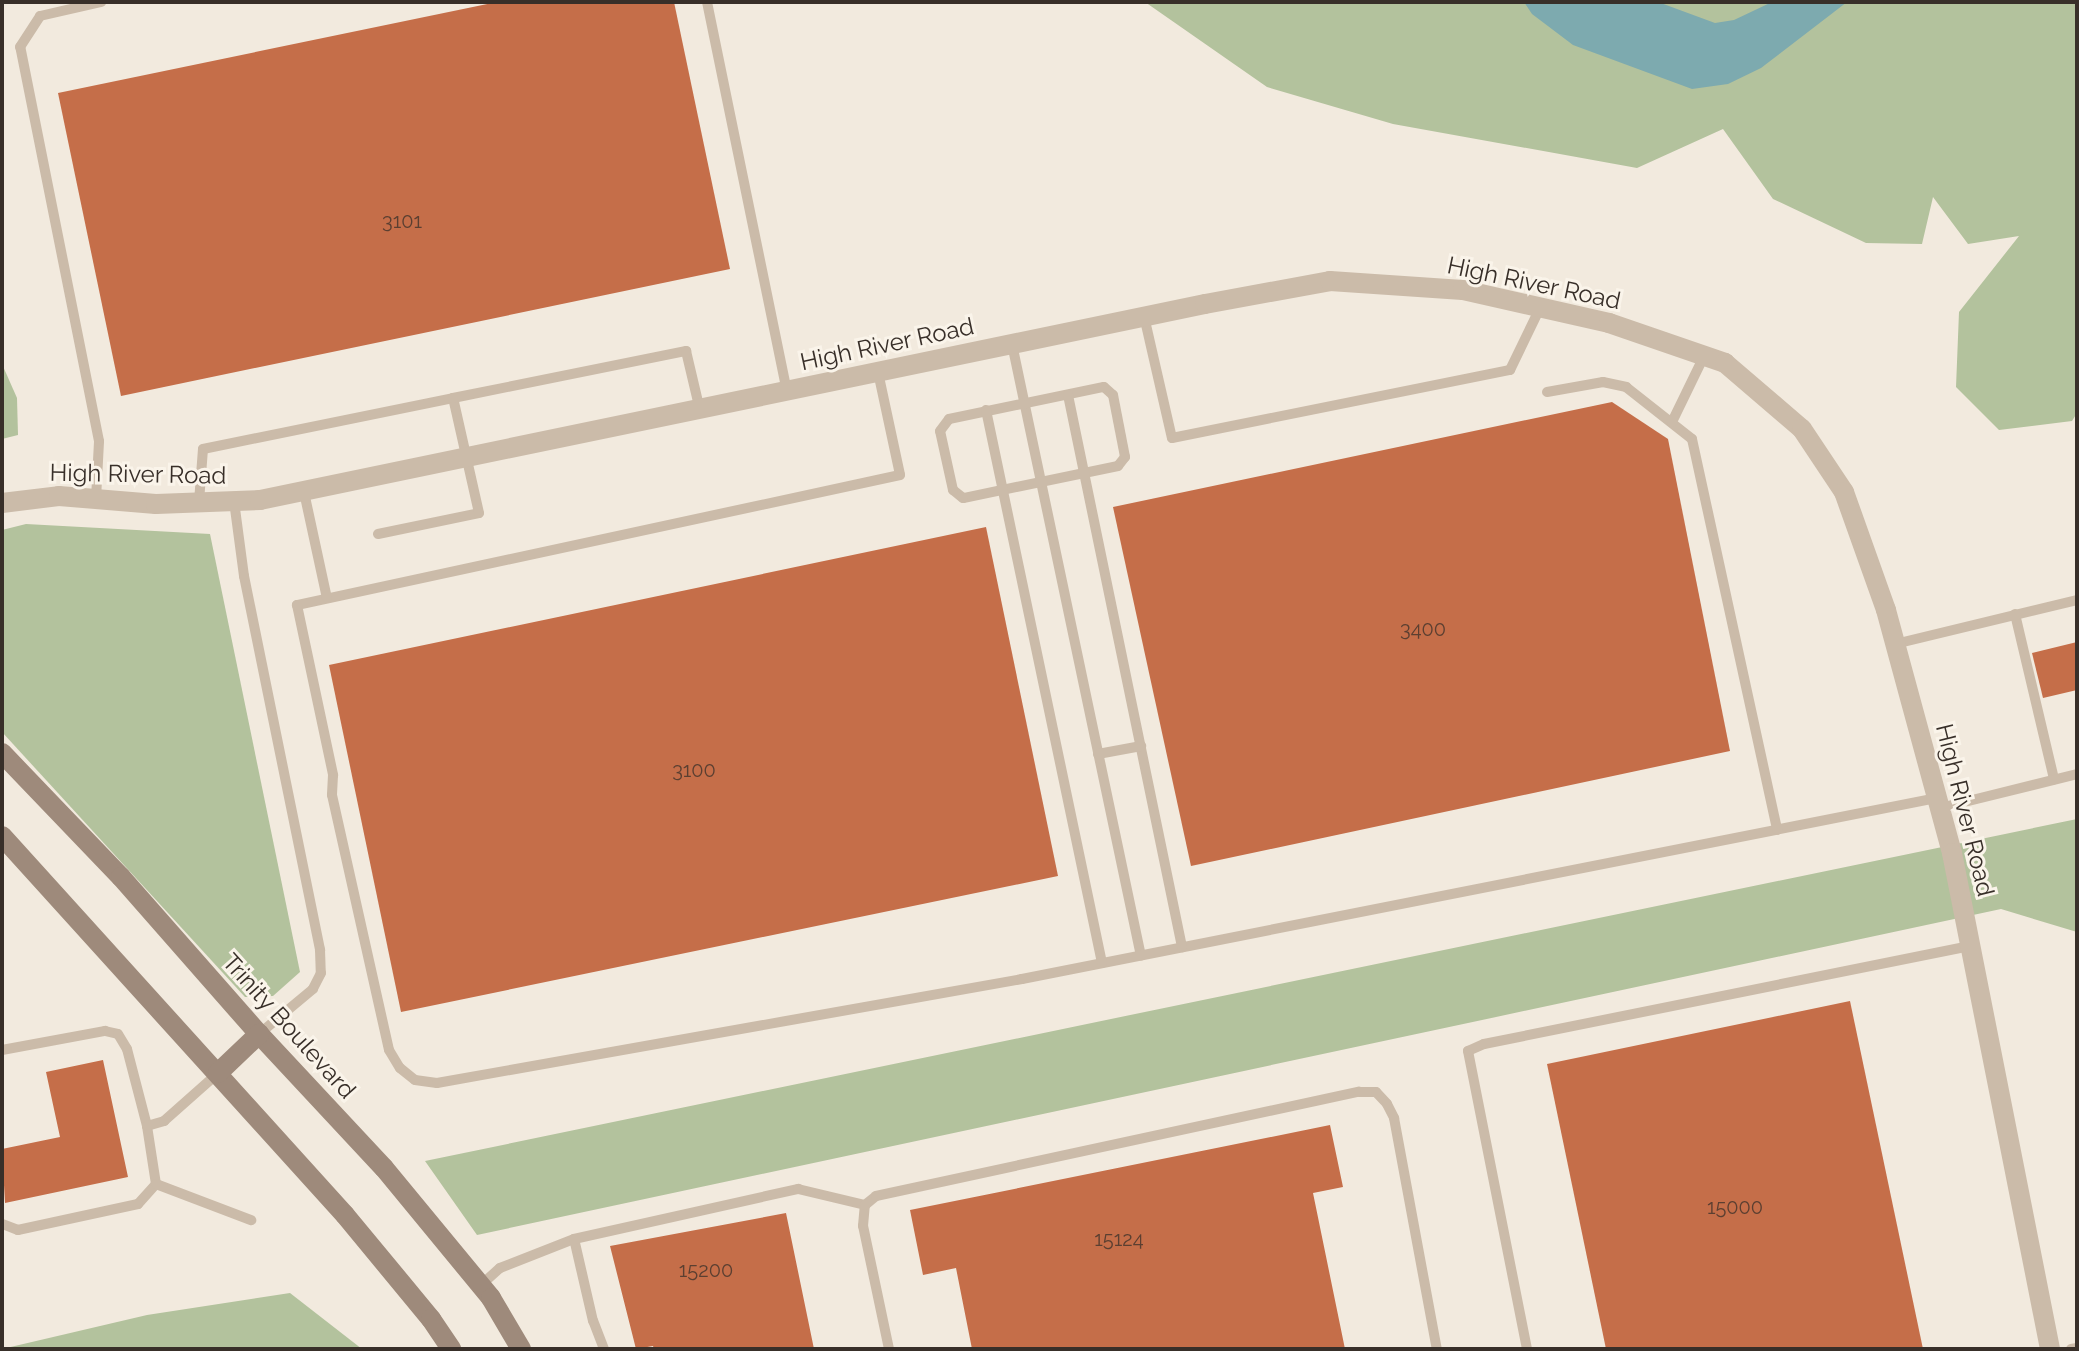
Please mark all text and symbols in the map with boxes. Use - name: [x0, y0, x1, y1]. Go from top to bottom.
- house number: 3101: [382, 209, 422, 233]
- street label: High River Road: [1444, 250, 1624, 316]
- street label: High River Road: [797, 311, 977, 377]
- street label: High River Road: [49, 458, 227, 490]
- house number: 3400: [1400, 617, 1446, 641]
- street label: High River Road: [1930, 721, 2000, 899]
- house number: 3100: [672, 758, 716, 782]
- street label: Trinity Boulevard: [216, 947, 362, 1105]
- house number: 15000: [1707, 1195, 1763, 1219]
- house number: 15124: [1094, 1227, 1144, 1251]
- house number: 15200: [679, 1258, 733, 1282]

